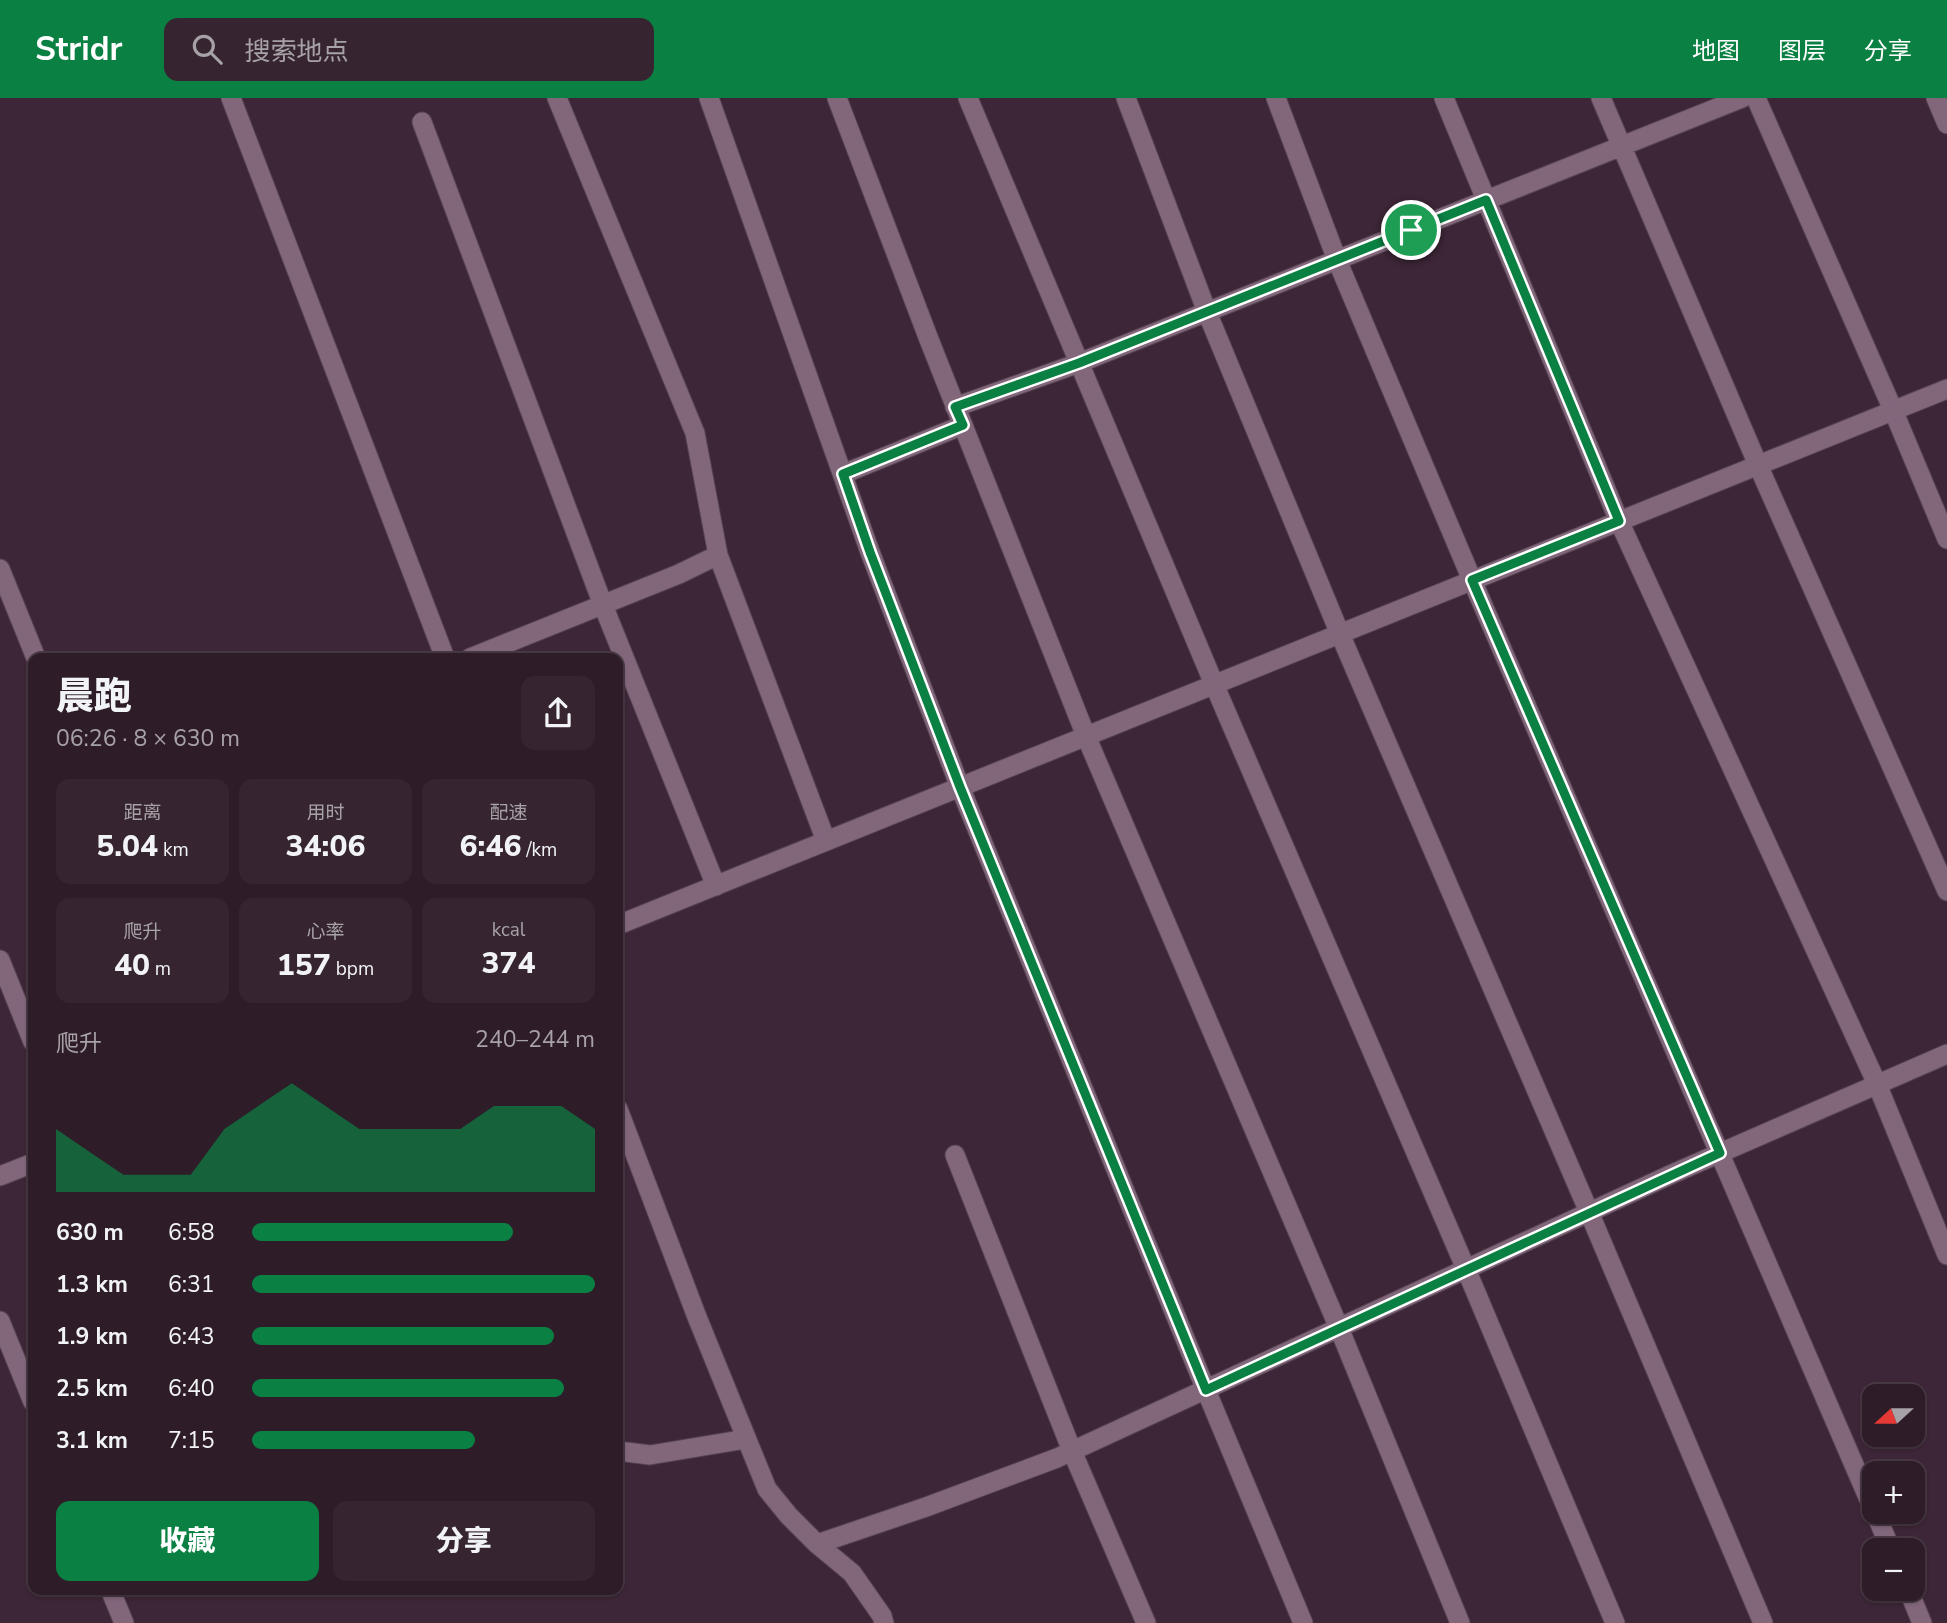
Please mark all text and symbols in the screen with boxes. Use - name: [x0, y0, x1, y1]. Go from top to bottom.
- search box: [164, 18, 654, 81]
- text: Stridr: [35, 27, 122, 72]
- icon: search: [188, 30, 226, 68]
- text: 搜索地点: [244, 34, 348, 69]
- text: 地图: [1692, 35, 1740, 67]
- text: 图层: [1778, 35, 1826, 67]
- text: 分享: [1864, 35, 1912, 67]
- pin: [1381, 200, 1441, 260]
- icon: arrive: [1392, 211, 1430, 249]
- text: 晨跑: [56, 671, 132, 722]
- button: share: [521, 676, 595, 750]
- text: 06:26 · 8 × 630 m: [56, 723, 240, 754]
- text: 距离: [123, 800, 162, 826]
- text: 用时: [306, 800, 345, 826]
- text: 配速: [489, 800, 528, 826]
- text: 5.04: [96, 826, 158, 867]
- text: 34:06: [286, 826, 365, 867]
- text: 6:46: [460, 826, 521, 867]
- text: km: [158, 837, 189, 863]
- text: /km: [521, 837, 557, 863]
- text: kcal: [492, 917, 525, 943]
- text: 爬升: [123, 919, 162, 945]
- text: 心率: [306, 919, 345, 945]
- text: 374: [482, 943, 536, 984]
- text: 40: [114, 945, 150, 986]
- text: 157: [277, 945, 331, 986]
- text: m: [150, 956, 171, 982]
- text: bpm: [331, 956, 374, 982]
- text: 240–244 m: [475, 1024, 595, 1055]
- text: 爬升: [56, 1028, 102, 1059]
- text: 630 m: [56, 1217, 124, 1248]
- text: 6:58: [168, 1217, 215, 1248]
- text: 1.3 km: [56, 1269, 128, 1300]
- text: 6:31: [168, 1269, 215, 1300]
- text: 1.9 km: [56, 1321, 128, 1352]
- text: 6:43: [168, 1321, 215, 1352]
- text: 2.5 km: [56, 1373, 128, 1404]
- text: 6:40: [168, 1373, 215, 1404]
- north arrow: [1862, 1384, 1925, 1447]
- map controls: [1862, 1384, 1925, 1601]
- text: 3.1 km: [56, 1425, 128, 1456]
- text: 7:15: [168, 1425, 215, 1456]
- button: +: [1862, 1461, 1925, 1524]
- button: 收藏: [56, 1501, 319, 1581]
- button: 分享: [333, 1501, 595, 1581]
- button: −: [1862, 1538, 1925, 1601]

